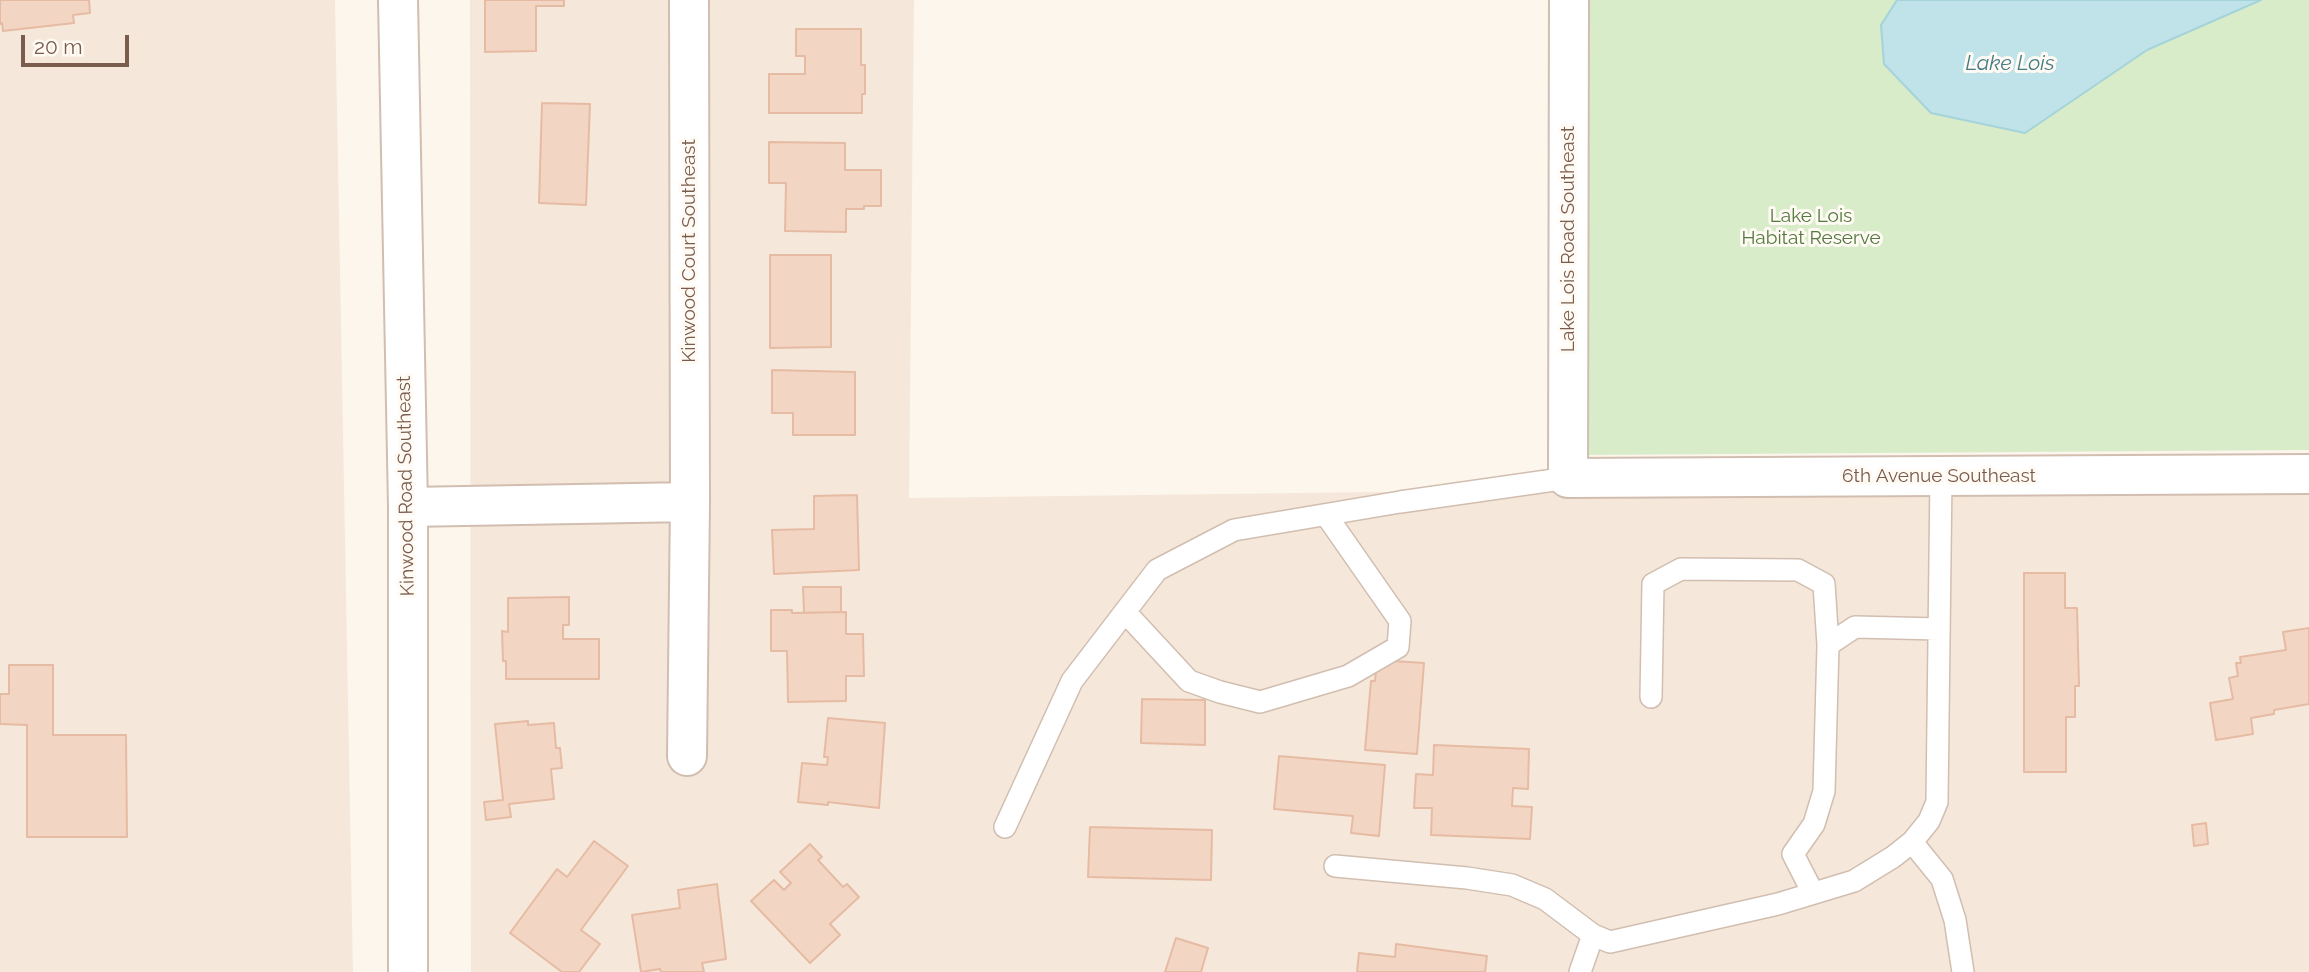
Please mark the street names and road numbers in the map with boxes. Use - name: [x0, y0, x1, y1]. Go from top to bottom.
- street label: Lake Lois Road Southeast: [1557, 126, 1579, 352]
- street label: Kinwood Court Southeast: [678, 139, 700, 363]
- street label: Kinwood Road Southeast: [393, 375, 419, 597]
- street label: 6th Avenue Southeast: [1842, 465, 2036, 487]

